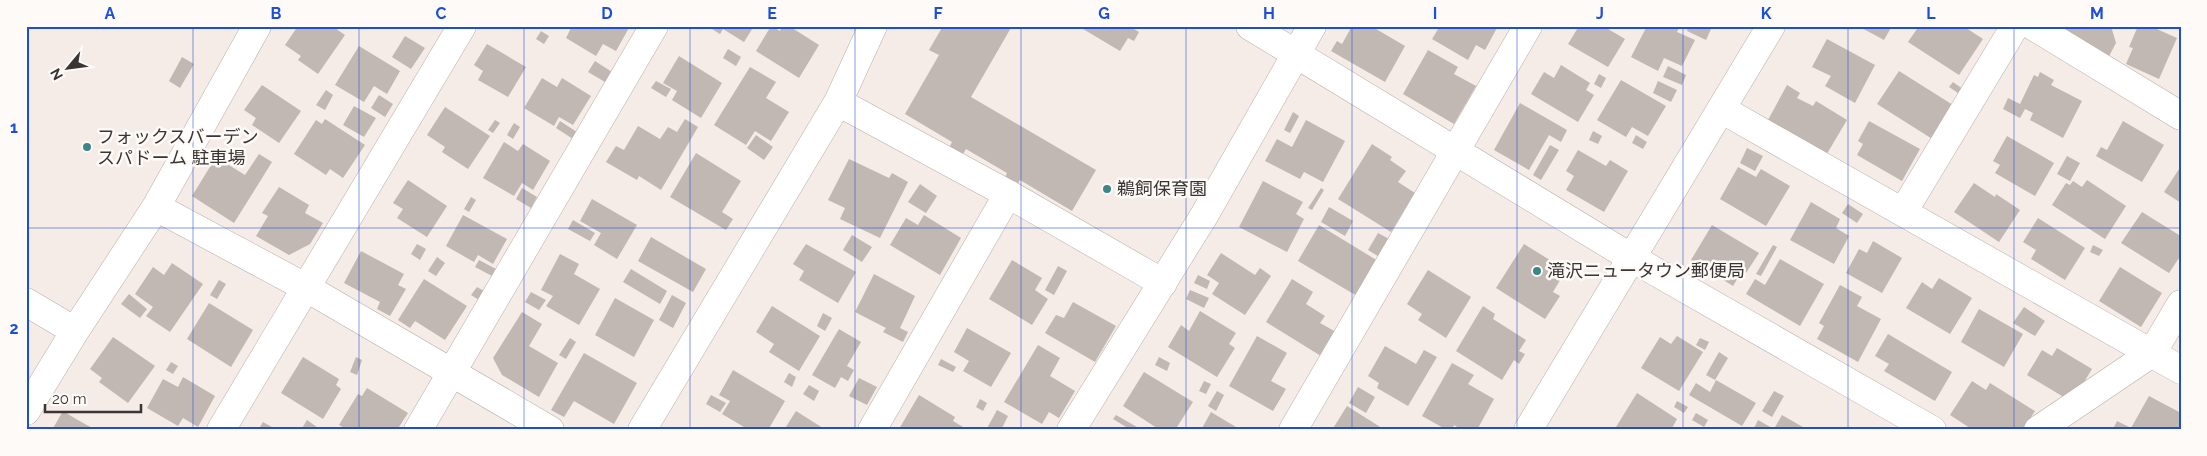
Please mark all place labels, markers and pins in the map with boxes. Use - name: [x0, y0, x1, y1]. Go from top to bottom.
- place label: フォックスバーデン スパドーム 駐車場: [97, 126, 258, 168]
- marker: フォックスバーデン スパドーム 駐車場: [81, 141, 93, 153]
- place label: 鵜飼保育園: [1117, 178, 1207, 199]
- marker: 鵜飼保育園: [1101, 183, 1113, 195]
- place label: 滝沢ニュータウン郵便局: [1547, 260, 1745, 281]
- marker: 滝沢ニュータウン郵便局: [1531, 265, 1543, 277]

